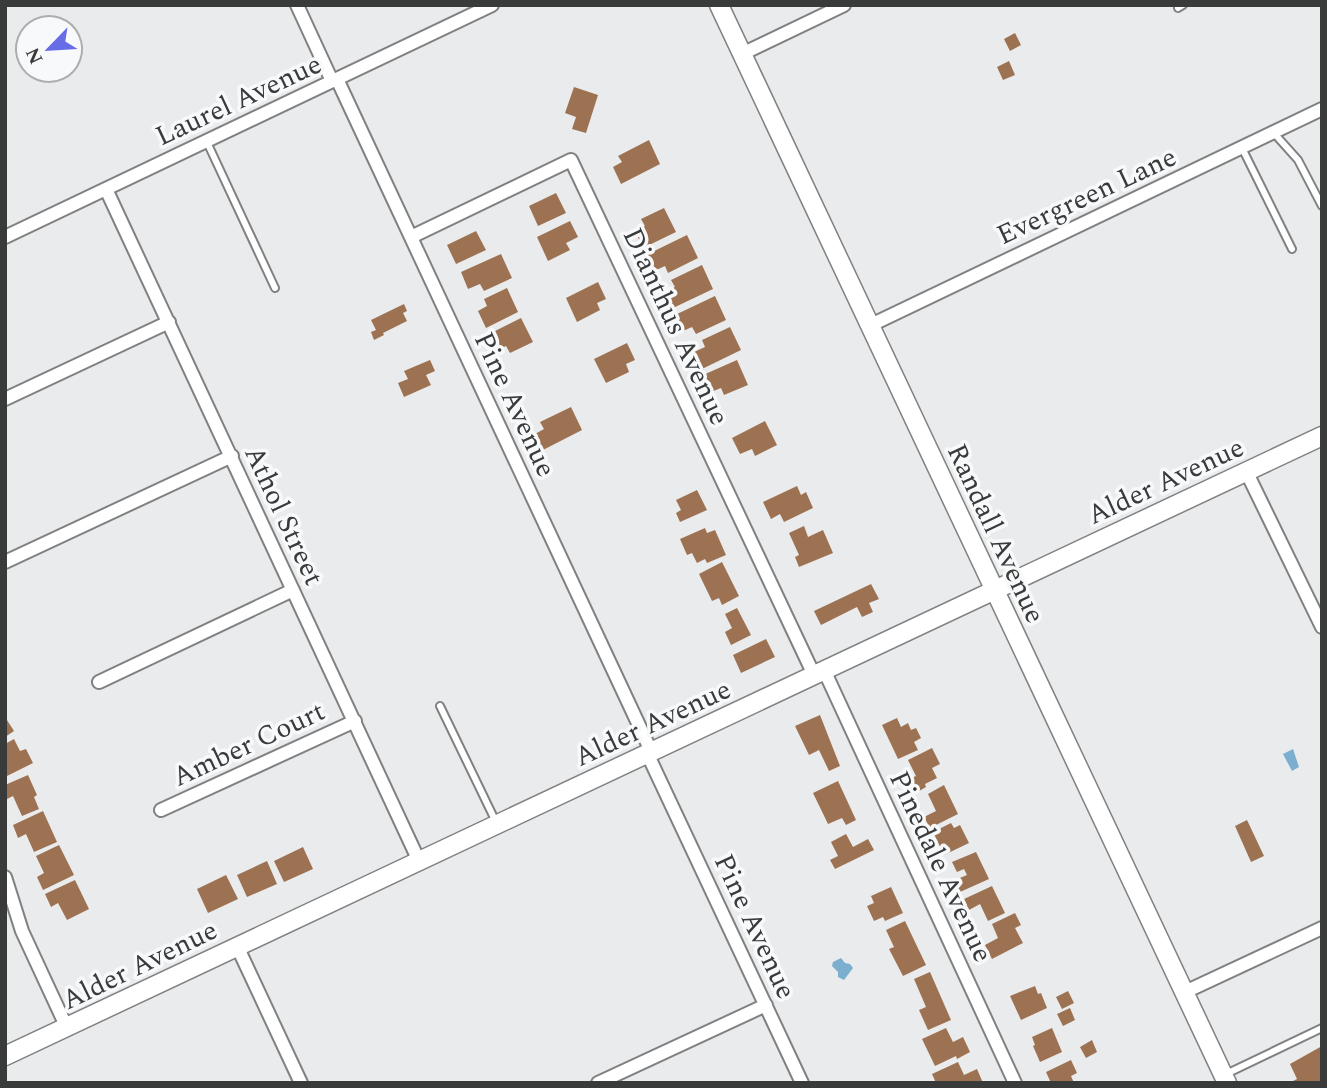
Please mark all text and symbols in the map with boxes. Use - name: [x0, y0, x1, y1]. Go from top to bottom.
- north arrow: [14, 14, 84, 84]
- text: N: [19, 42, 51, 69]
- street label: Laurel Avenue: [148, 43, 329, 158]
- street label: Evergreen Lane: [990, 136, 1184, 257]
- street label: Dianthus Avenue: [611, 221, 740, 433]
- street label: Pine Avenue: [462, 325, 567, 484]
- street label: Alder Avenue: [1080, 426, 1251, 536]
- street label: Randall Avenue: [935, 437, 1056, 631]
- street label: Athol Street: [232, 438, 335, 593]
- street label: Alder Avenue: [567, 668, 738, 778]
- street label: Amber Court: [165, 690, 332, 799]
- street label: Pinedale Avenue: [877, 764, 1004, 969]
- street label: Pine Avenue: [702, 847, 807, 1006]
- street label: Alder Avenue: [54, 909, 225, 1022]

